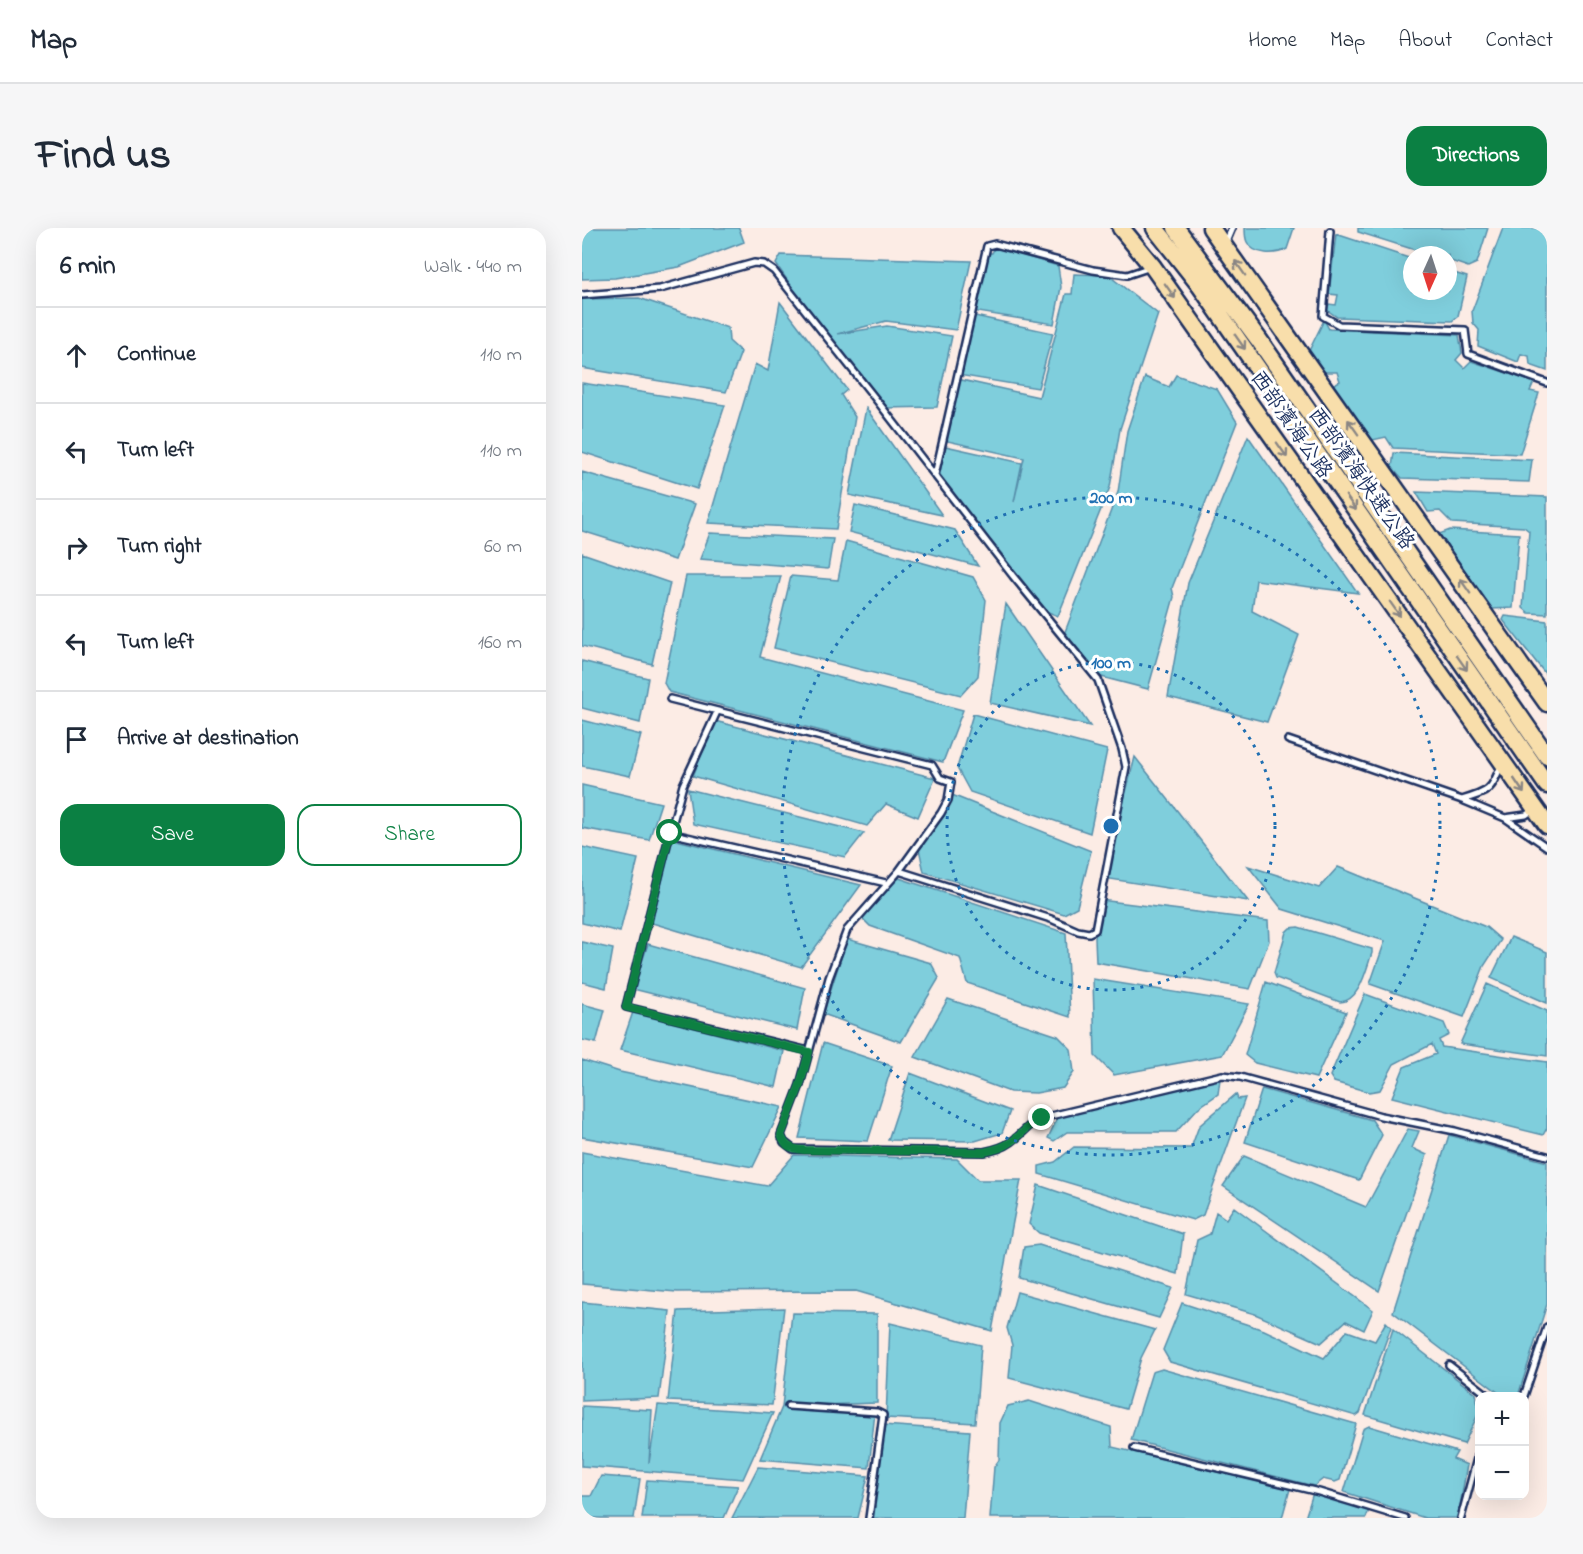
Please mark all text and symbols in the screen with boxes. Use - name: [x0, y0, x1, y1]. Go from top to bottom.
- text: Map: [30, 21, 77, 62]
- text: Home: [1248, 26, 1297, 56]
- text: Map: [1330, 26, 1365, 56]
- text: About: [1398, 26, 1452, 56]
- text: Contact: [1485, 26, 1553, 56]
- text: Find us: [36, 126, 171, 187]
- button: Directions: [1406, 126, 1547, 186]
- north arrow: [1403, 246, 1457, 300]
- text: 6 min: [60, 248, 116, 286]
- text: Walk · 440 m: [424, 253, 522, 282]
- one-way arrow: [1234, 261, 1246, 277]
- one-way arrow: [1164, 282, 1176, 298]
- one-way arrow: [1234, 334, 1246, 350]
- icon: ahead: [60, 339, 93, 372]
- text: Continue: [117, 339, 196, 371]
- text: 110 m: [480, 341, 522, 370]
- street label: 西部濱海公路: [1242, 365, 1339, 485]
- street label: 西部濱海快速公路: [1300, 402, 1421, 557]
- one-way arrow: [1347, 419, 1359, 436]
- icon: left: [60, 435, 93, 468]
- text: Turn left: [117, 435, 194, 467]
- text: 110 m: [480, 437, 522, 466]
- one-way arrow: [1276, 441, 1288, 457]
- text: 200 m: [1089, 486, 1133, 512]
- one-way arrow: [1345, 494, 1357, 510]
- icon: right: [60, 531, 93, 564]
- text: Turn right: [117, 531, 202, 563]
- text: 60 m: [484, 533, 522, 562]
- one-way arrow: [1459, 579, 1471, 595]
- one-way arrow: [1389, 601, 1401, 617]
- icon: left: [60, 627, 93, 660]
- text: Turn left: [117, 627, 194, 659]
- text: 160 m: [478, 629, 522, 658]
- text: 100 m: [1091, 651, 1131, 677]
- one-way arrow: [1456, 654, 1468, 671]
- icon: arrive: [60, 723, 93, 756]
- text: Arrive at destination: [117, 723, 299, 755]
- one-way arrow: [1513, 777, 1525, 793]
- button: Save: [60, 804, 285, 866]
- button: Share: [297, 804, 522, 866]
- centre of rings: [1101, 816, 1121, 836]
- route start: [656, 819, 682, 845]
- route end: [1028, 1104, 1054, 1130]
- map controls: [1475, 1392, 1529, 1500]
- button: +: [1475, 1392, 1529, 1446]
- button: −: [1475, 1446, 1529, 1500]

